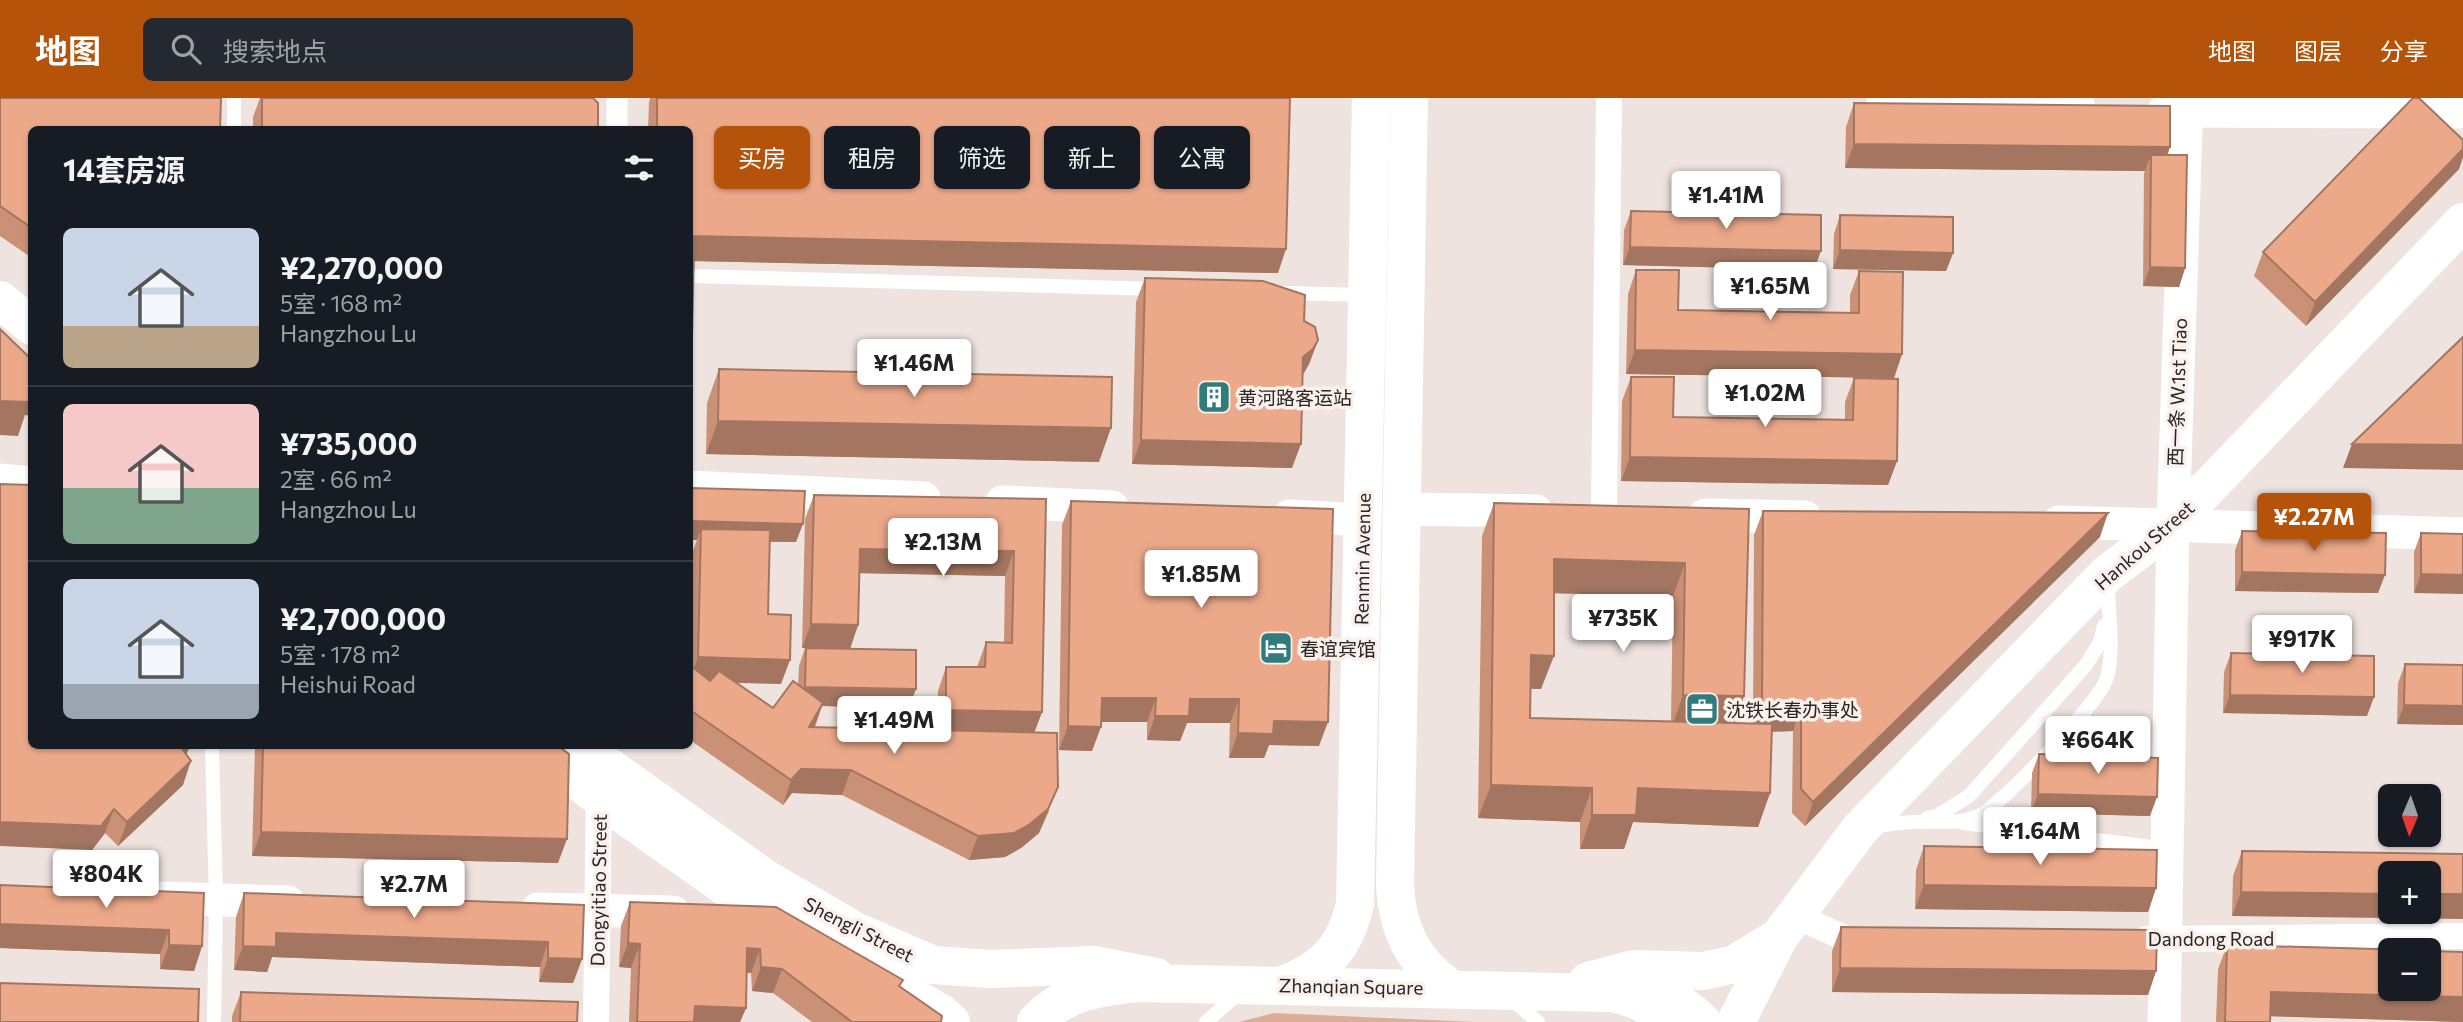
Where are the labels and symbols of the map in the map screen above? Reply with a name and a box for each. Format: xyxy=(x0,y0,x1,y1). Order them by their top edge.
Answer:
pin: ¥1.41M xyxy=(1669,172,1783,231)
pin: ¥1.65M xyxy=(1713,262,1827,322)
street label: 西一条 W.1st Tiao xyxy=(2163,317,2191,467)
pin: ¥1.46M xyxy=(857,340,971,399)
pin: ¥1.02M xyxy=(1708,370,1822,429)
building icon: 黄河路客运站 xyxy=(1195,378,1233,416)
place label: 黄河路客运站 xyxy=(1238,386,1352,409)
street label: Renmin Avenue xyxy=(1349,493,1375,625)
pin: ¥2.27M xyxy=(2257,494,2371,553)
street label: Hankou Street xyxy=(2090,495,2199,594)
pin: ¥2.13M xyxy=(886,518,1000,578)
pin: ¥1.85M xyxy=(1144,550,1258,610)
pin: ¥735K xyxy=(1574,594,1672,654)
pin: ¥917K xyxy=(2253,616,2351,675)
hotel icon: 春谊宾馆 xyxy=(1257,629,1295,667)
place label: 春谊宾馆 xyxy=(1300,637,1376,660)
office icon: 沈铁长春办事处 xyxy=(1683,690,1721,728)
pin: ¥1.49M xyxy=(837,696,951,756)
place label: 沈铁长春办事处 xyxy=(1726,698,1859,721)
pin: ¥664K xyxy=(2049,716,2147,776)
north arrow xyxy=(2378,784,2441,847)
pin: ¥1.64M xyxy=(1983,808,2097,867)
street label: Dongyitiao Street xyxy=(585,813,611,966)
pin: ¥804K xyxy=(57,850,155,910)
pin: ¥2.7M xyxy=(365,860,463,920)
street label: Shengli Street xyxy=(800,891,918,967)
street label: Dandong Road xyxy=(2148,927,2274,950)
street label: Zhanqian Square xyxy=(1278,973,1424,999)

